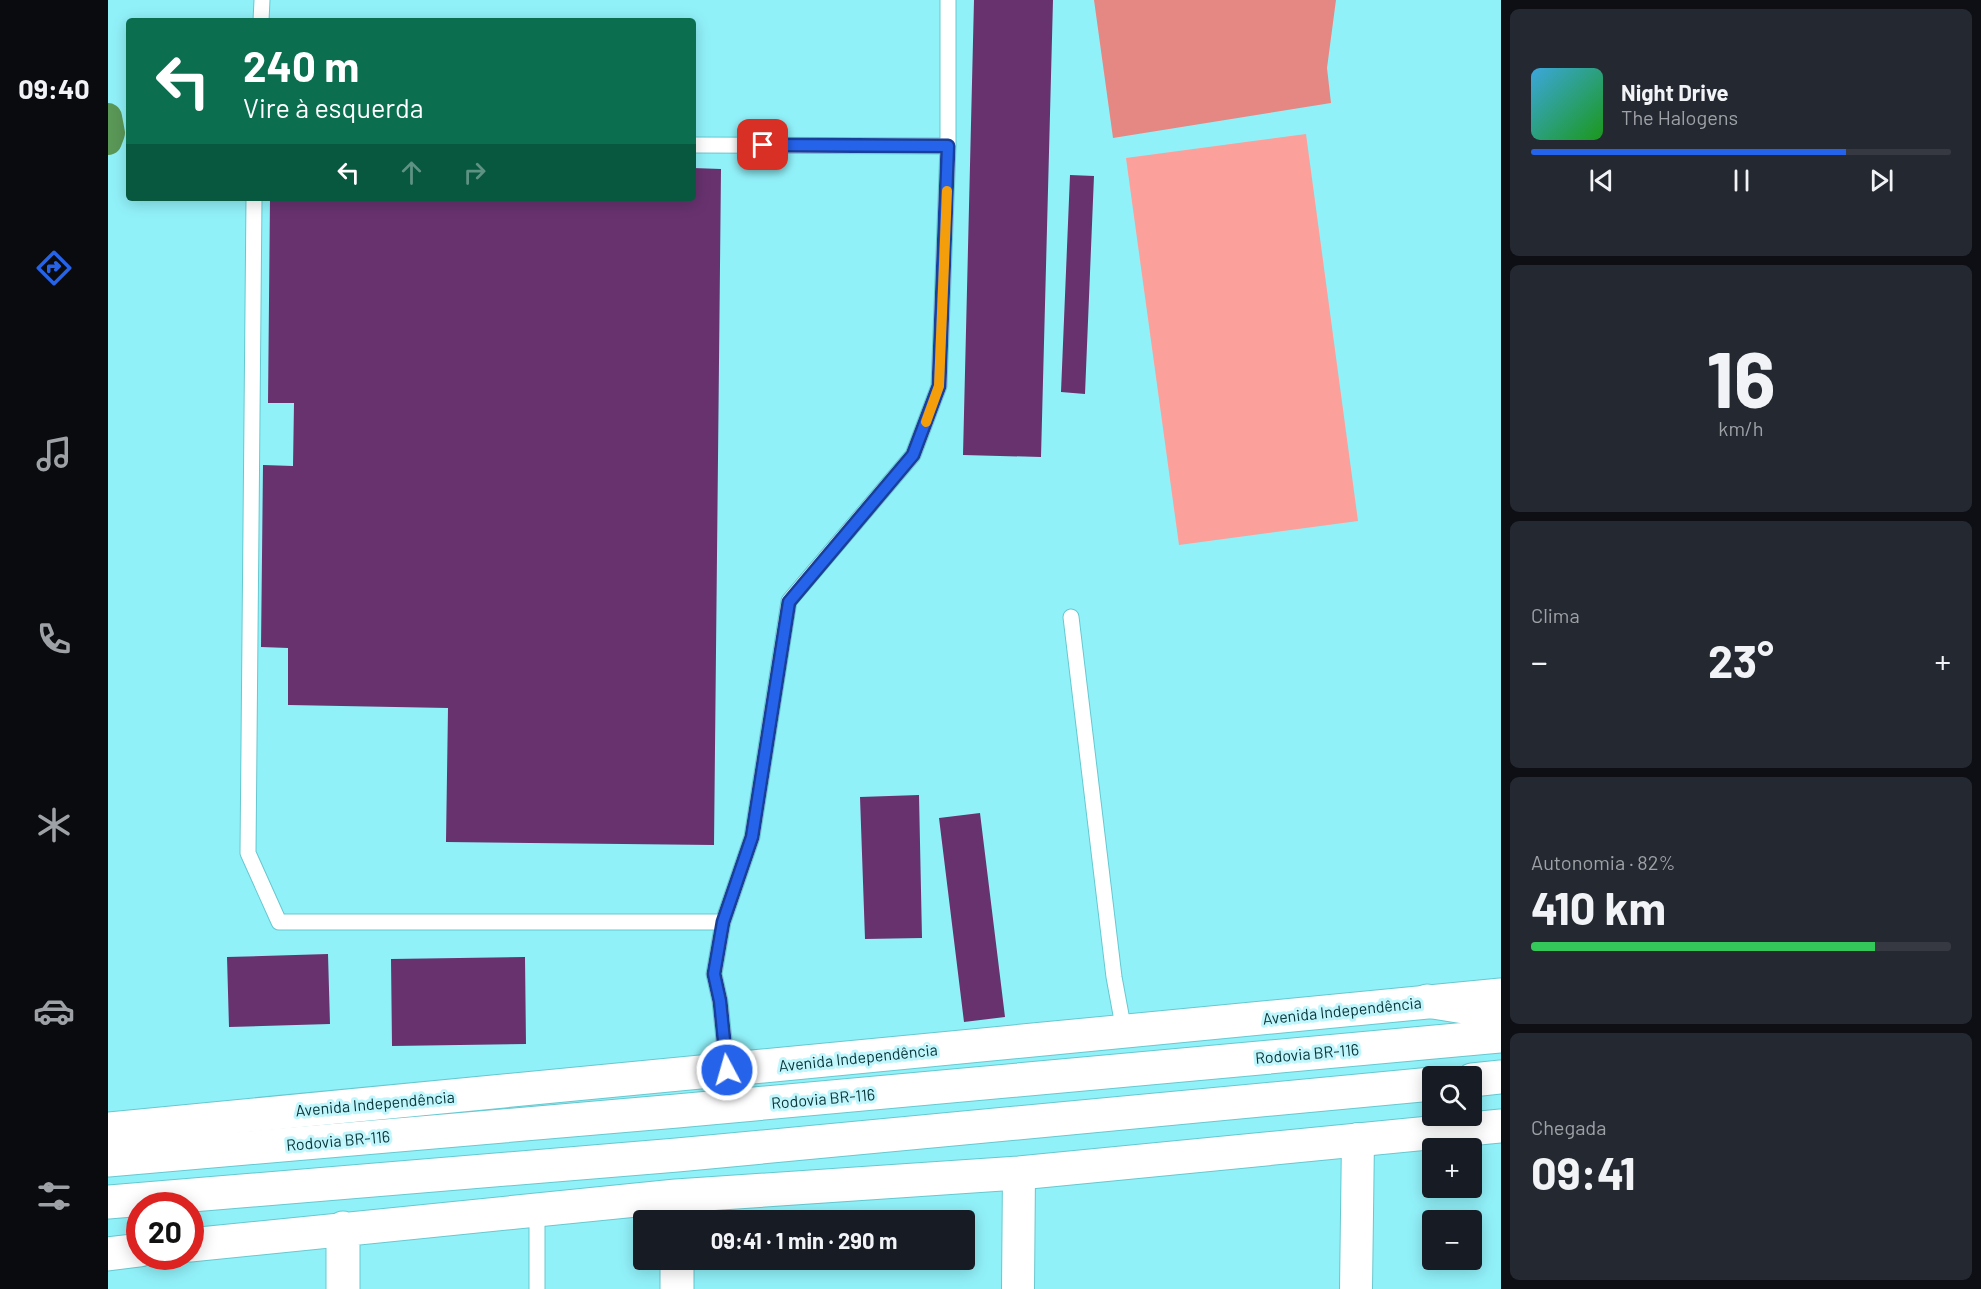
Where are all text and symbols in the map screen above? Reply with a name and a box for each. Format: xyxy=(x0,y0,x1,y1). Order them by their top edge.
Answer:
text: 240 m xyxy=(243,40,359,90)
icon: left xyxy=(144,42,222,120)
text: 09:40 xyxy=(18,72,90,104)
text: Night Drive xyxy=(1621,79,1729,105)
text: Vire à esquerda xyxy=(243,91,424,123)
text: The Halogens xyxy=(1621,105,1738,129)
pin xyxy=(737,119,788,170)
icon: arrive xyxy=(746,128,779,161)
icon: left xyxy=(332,156,365,189)
icon: ahead xyxy=(395,156,428,189)
icon: right xyxy=(458,156,491,189)
icon: previous xyxy=(1585,164,1618,197)
icon: pause xyxy=(1725,164,1758,197)
icon: next xyxy=(1865,164,1898,197)
icon: directions xyxy=(33,247,75,289)
text: 16 xyxy=(1706,330,1776,424)
text: km/h xyxy=(1718,416,1764,440)
icon: music xyxy=(33,433,75,475)
text: Clima xyxy=(1531,603,1580,627)
icon: phone xyxy=(33,618,75,660)
text: 23° xyxy=(1708,633,1774,687)
text: − xyxy=(1531,641,1548,681)
text: + xyxy=(1934,641,1951,681)
icon: climate xyxy=(33,804,75,846)
text: Autonomia · 82% xyxy=(1531,850,1675,874)
text: 410 km xyxy=(1531,880,1666,934)
icon: car xyxy=(33,990,75,1032)
street label: Avenida Independência xyxy=(1261,992,1423,1028)
position arrow xyxy=(695,1038,759,1102)
street label: Avenida Independência xyxy=(777,1039,939,1075)
street label: Rodovia BR-116 xyxy=(1254,1039,1360,1067)
map controls xyxy=(1422,1066,1482,1270)
button: search xyxy=(1422,1066,1482,1126)
street label: Rodovia BR-116 xyxy=(770,1084,876,1112)
street label: Avenida Independência xyxy=(294,1087,456,1119)
text: Chegada xyxy=(1531,1115,1607,1139)
street label: Rodovia BR-116 xyxy=(285,1126,391,1154)
button: + xyxy=(1422,1138,1482,1198)
text: 09:41 xyxy=(1531,1145,1636,1199)
icon: filters xyxy=(33,1175,75,1217)
speed limit sign: 20 xyxy=(126,1192,204,1270)
button: − xyxy=(1422,1210,1482,1270)
text: 09:41 · 1 min · 290 m xyxy=(711,1227,897,1253)

